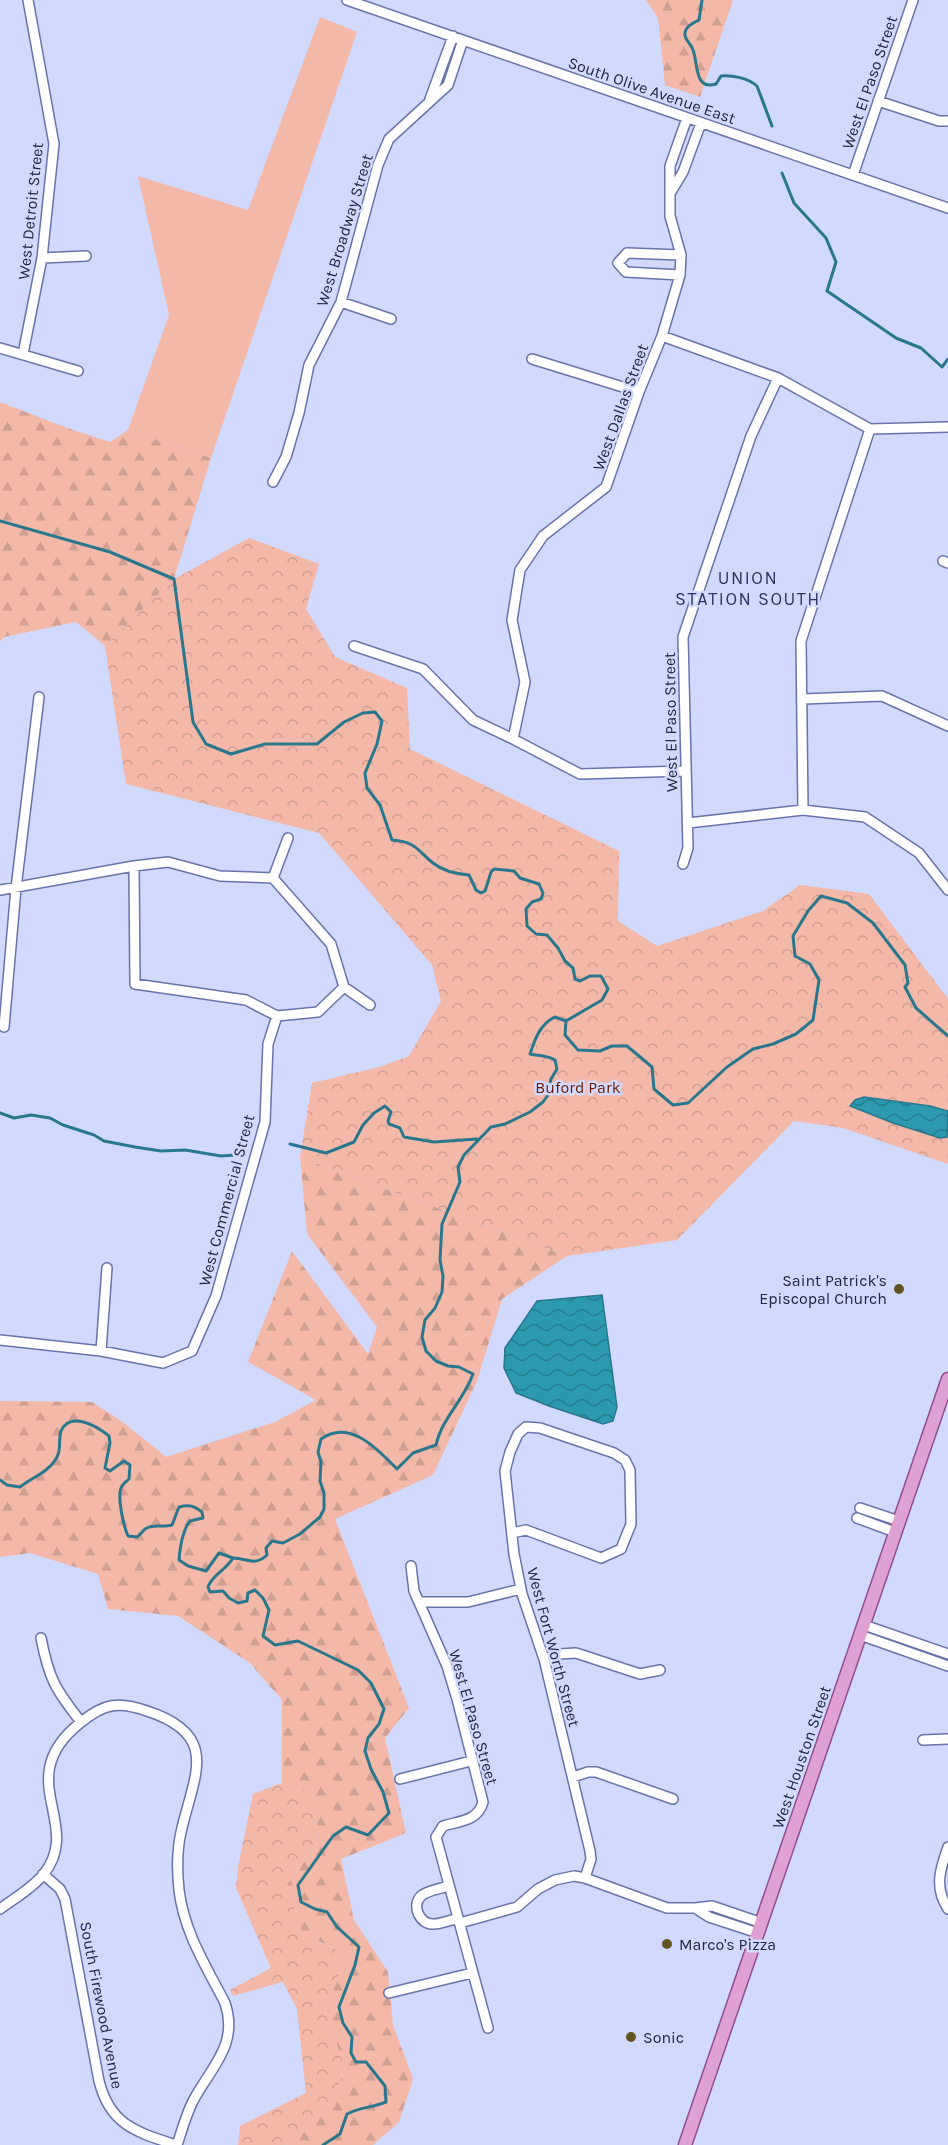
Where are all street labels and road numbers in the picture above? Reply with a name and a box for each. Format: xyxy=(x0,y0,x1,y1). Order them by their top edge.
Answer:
street label: West El Paso Street xyxy=(838,13,901,151)
street label: South Olive Avenue East xyxy=(566,53,738,128)
street label: West Detroit Street xyxy=(14,141,47,281)
street label: West Broadway Street xyxy=(312,152,377,309)
street label: West Dallas Street xyxy=(589,341,652,473)
street label: West El Paso Street xyxy=(660,652,681,792)
street label: West Commercial Street xyxy=(194,1112,259,1288)
street label: West Fort Worth Street xyxy=(523,1565,584,1729)
street label: West El Paso Street xyxy=(445,1647,502,1787)
street label: West Houston Street xyxy=(768,1683,835,1831)
street label: South Firewood Avenue xyxy=(76,1920,127,2090)

